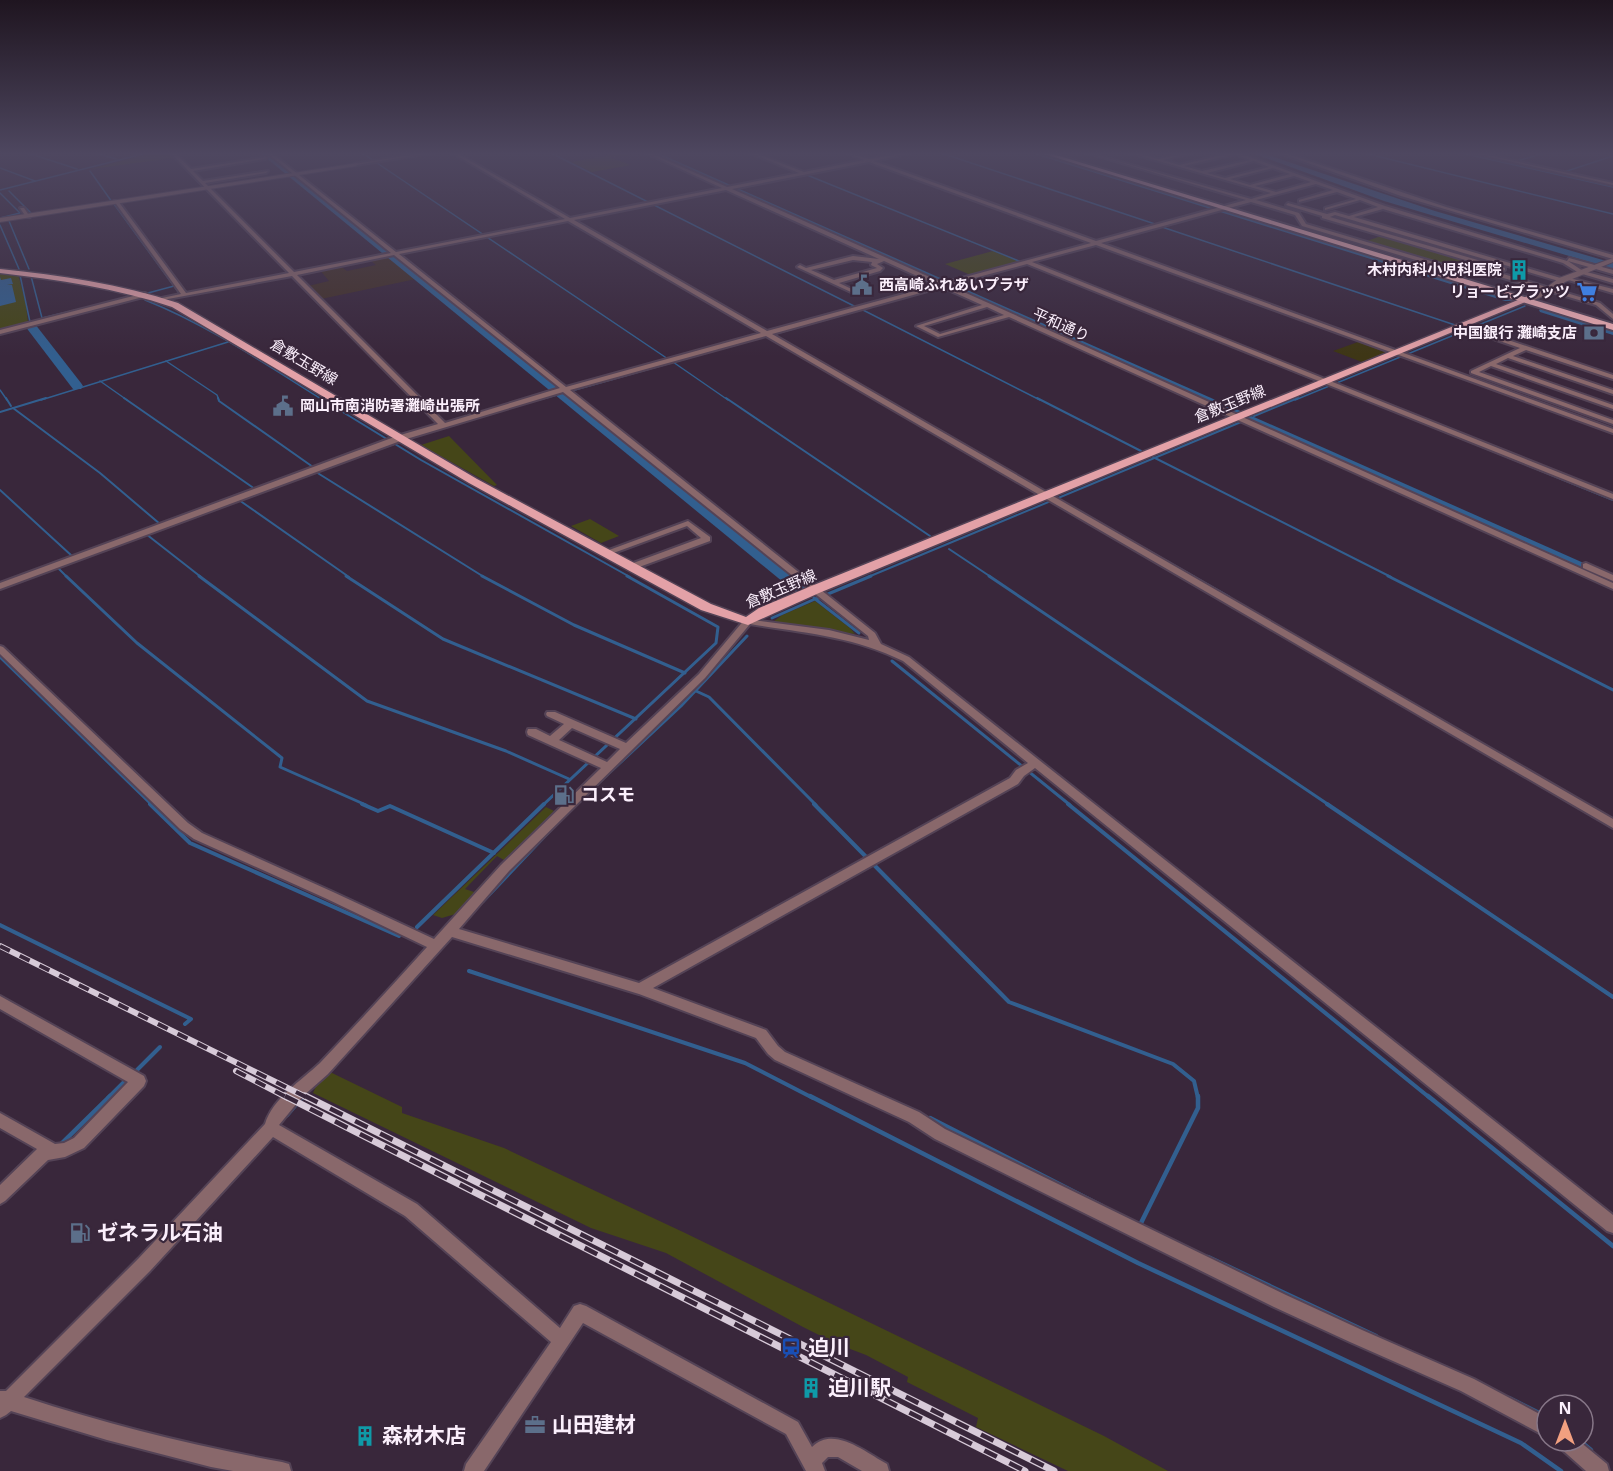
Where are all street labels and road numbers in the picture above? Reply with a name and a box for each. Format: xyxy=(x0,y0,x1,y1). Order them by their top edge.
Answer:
street label: 平和通り xyxy=(1030,303,1093,345)
street label: 倉敷玉野線 xyxy=(267,333,342,389)
street label: 倉敷玉野線 xyxy=(1191,380,1268,426)
street label: 倉敷玉野線 xyxy=(742,564,819,612)

